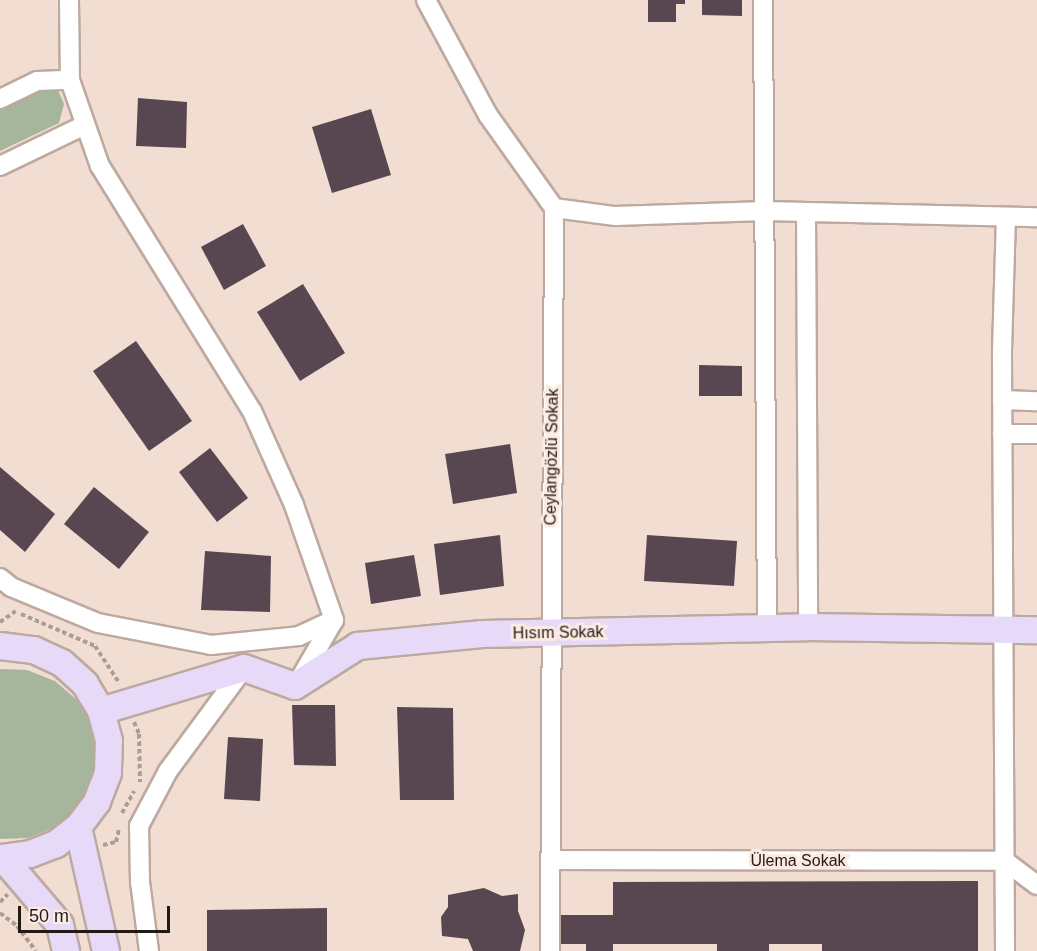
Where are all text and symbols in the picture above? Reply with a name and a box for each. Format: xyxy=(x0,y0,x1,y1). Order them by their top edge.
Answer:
street label: Ceylangözlü Sokak xyxy=(541,388,563,526)
street label: Hısım Sokak xyxy=(512,623,604,643)
street label: Ülema Sokak xyxy=(750,851,846,871)
scale bar xyxy=(21,894,172,932)
text: 50 m xyxy=(29,906,69,926)

